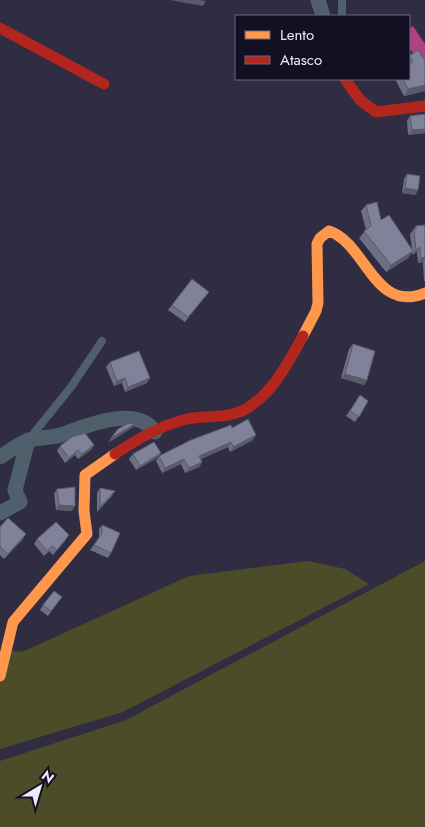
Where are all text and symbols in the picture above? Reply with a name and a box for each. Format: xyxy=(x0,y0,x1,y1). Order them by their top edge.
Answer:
legend xyxy=(235,15,410,80)
text: Lento xyxy=(280,24,314,46)
text: Atasco xyxy=(280,49,322,71)
north arrow xyxy=(15,762,65,812)
text: N xyxy=(37,765,59,788)

